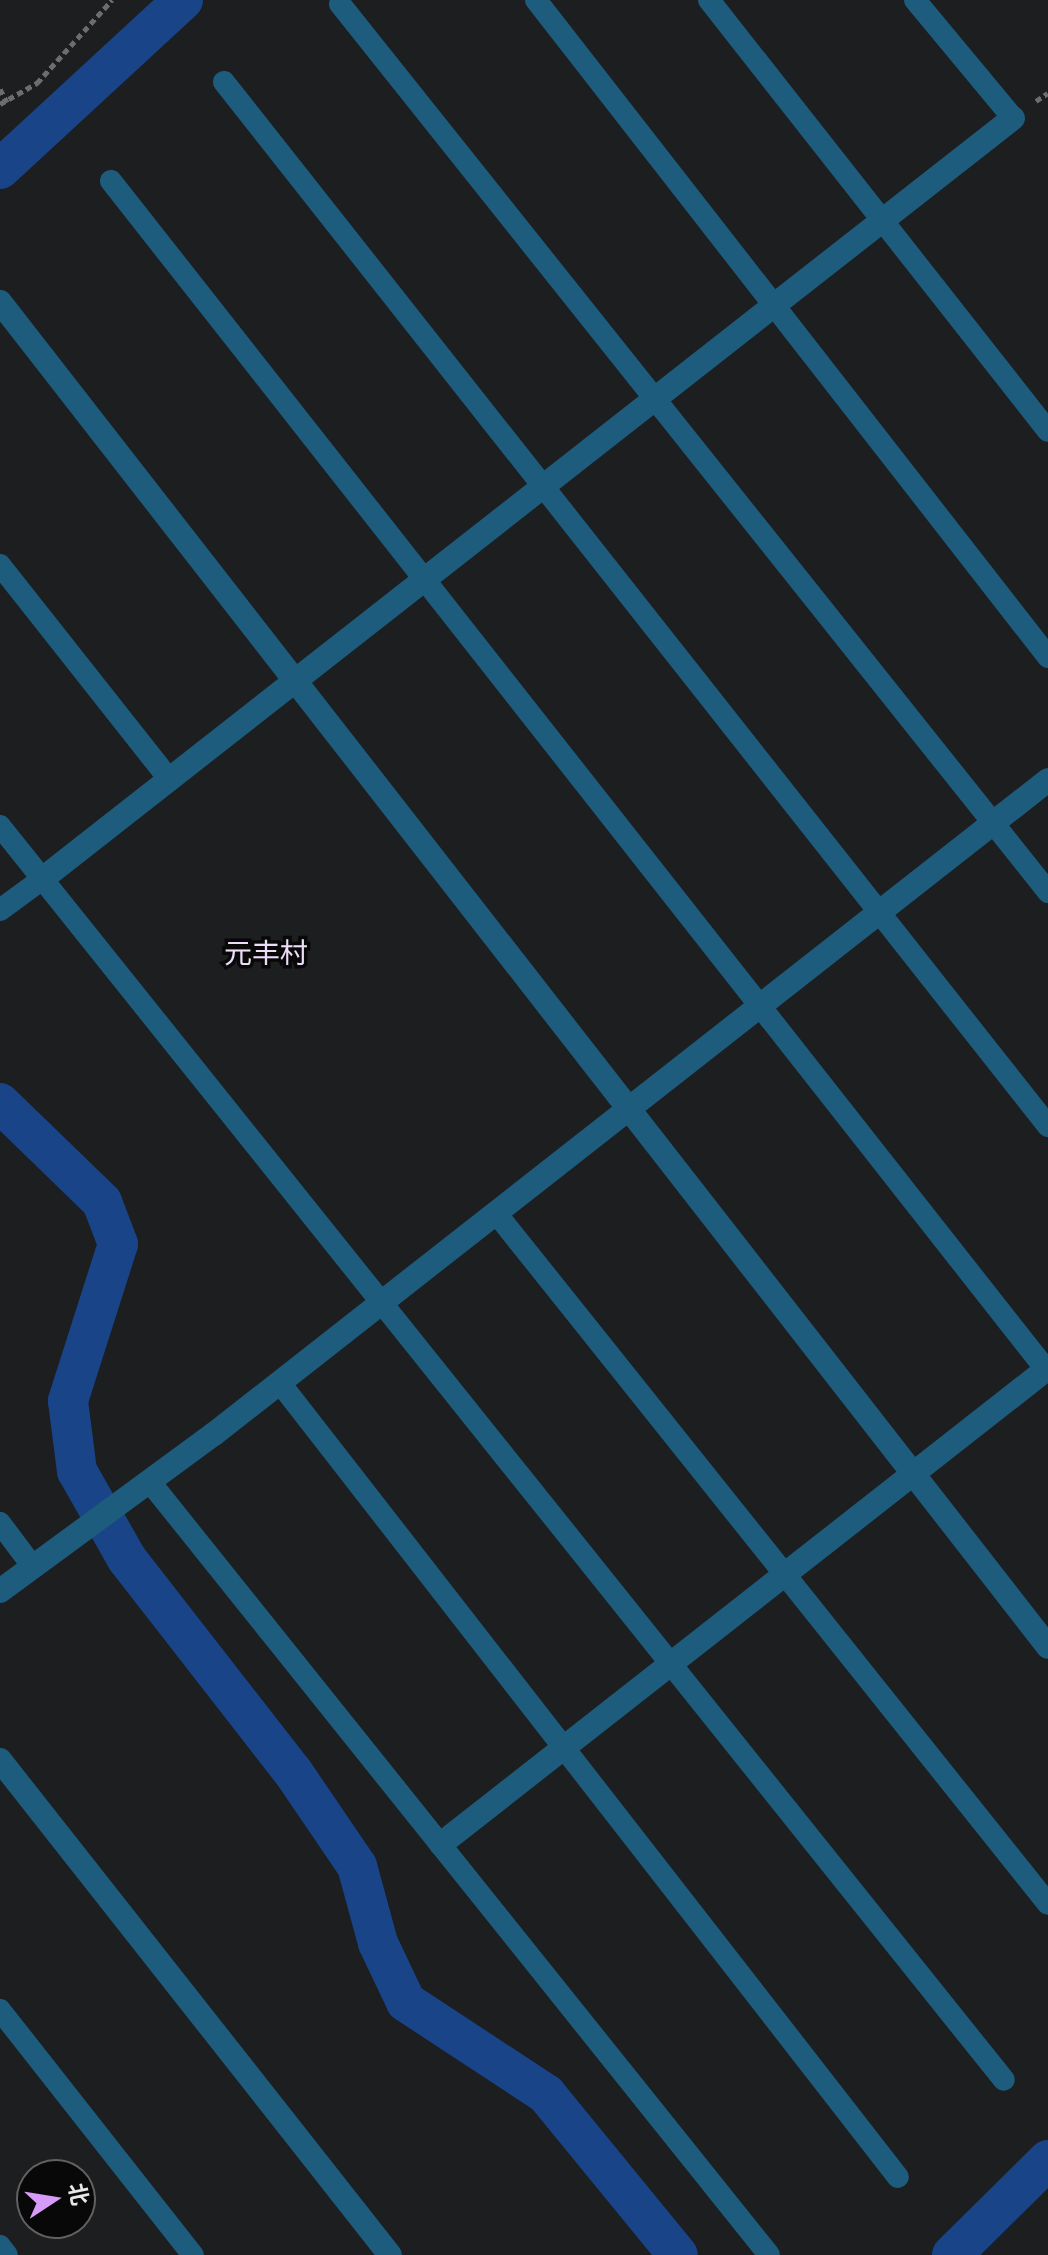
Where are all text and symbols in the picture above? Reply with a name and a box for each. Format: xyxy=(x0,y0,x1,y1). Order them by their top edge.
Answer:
district label: 元丰村 xyxy=(224,937,308,971)
north arrow xyxy=(16,2159,96,2239)
text: 北 xyxy=(63,2181,93,2208)

